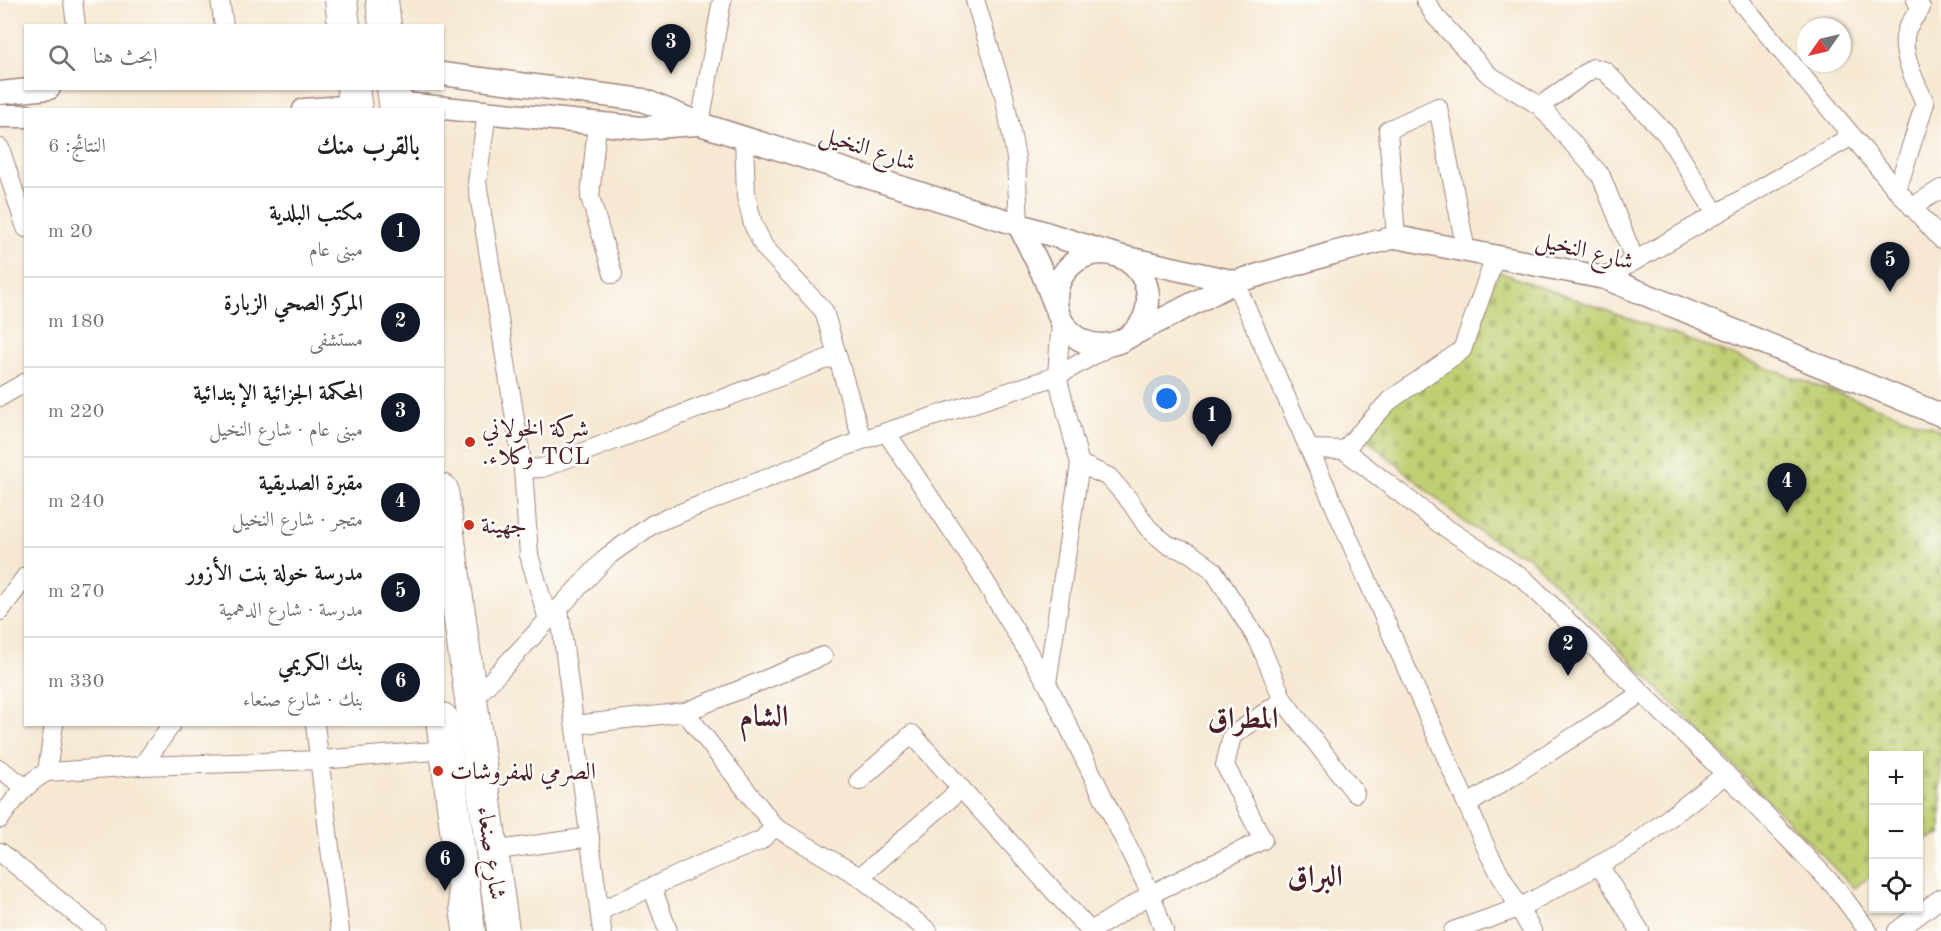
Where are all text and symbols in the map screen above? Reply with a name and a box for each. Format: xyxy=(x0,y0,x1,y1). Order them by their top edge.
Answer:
north arrow xyxy=(1797,18,1851,72)
search box xyxy=(24,24,444,90)
pin: 3 xyxy=(652,25,690,74)
icon: search xyxy=(45,41,78,74)
text: ابحث هنا xyxy=(93,46,158,68)
street label: شارع النخيل xyxy=(814,123,918,182)
text: بالقرب منك xyxy=(317,134,420,160)
text: النتائج: 6 xyxy=(48,137,106,157)
text: مكتب البلدية xyxy=(269,203,363,225)
text: 20 m xyxy=(48,222,93,242)
text: 1 xyxy=(395,222,406,242)
street label: شارع النخيل xyxy=(1532,228,1636,281)
text: مبنى عام xyxy=(309,241,363,261)
pin: 5 xyxy=(1870,242,1910,292)
text: المركز الصحي الزبارة xyxy=(224,293,363,315)
text: 180 m xyxy=(48,312,104,332)
text: 2 xyxy=(395,312,406,332)
text: مستشفى xyxy=(310,331,363,351)
text: المحكمة الجزائية الإبتدائية xyxy=(193,383,363,405)
your location xyxy=(1152,384,1181,413)
pin: 1 xyxy=(1192,398,1232,447)
text: 220 m xyxy=(48,402,104,422)
text: 3 xyxy=(395,402,406,422)
place label: شركة الخولاني .وكلاء TCL xyxy=(482,413,590,470)
text: مبنى عام · شارع النخيل xyxy=(209,421,363,441)
marker: شركة الخولاني .وكلاء TCL xyxy=(463,435,477,449)
pin: 4 xyxy=(1768,464,1806,513)
text: مقبرة الصديقية xyxy=(259,473,363,495)
text: 240 m xyxy=(48,492,104,512)
text: 4 xyxy=(395,492,406,512)
text: متجر · شارع النخيل xyxy=(231,511,363,531)
place label: جهينة xyxy=(481,515,527,539)
marker: جهينة xyxy=(462,518,476,532)
text: مدرسة خولة بنت الأزور xyxy=(187,563,363,585)
text: 270 m xyxy=(48,582,104,602)
text: 5 xyxy=(395,582,406,602)
text: مدرسة · شارع الدهمية xyxy=(219,601,363,621)
pin: 2 xyxy=(1548,626,1588,676)
text: بنك الكريمي xyxy=(278,653,363,675)
text: 330 m xyxy=(48,672,104,692)
text: 6 xyxy=(395,672,406,692)
text: بنك · شارع صنعاء xyxy=(243,691,363,711)
district label: الشام xyxy=(739,702,789,742)
district label: المطراق xyxy=(1207,705,1279,737)
map controls xyxy=(1869,751,1923,913)
button: + xyxy=(1869,751,1923,805)
place label: الصرمي للمفروشات xyxy=(450,761,596,790)
marker: الصرمي للمفروشات xyxy=(431,764,445,778)
street label: شارع صنعاء xyxy=(466,805,508,903)
button: − xyxy=(1869,805,1923,859)
pin: 6 xyxy=(426,842,464,891)
button: locate xyxy=(1869,859,1923,913)
district label: البراق xyxy=(1287,863,1343,894)

